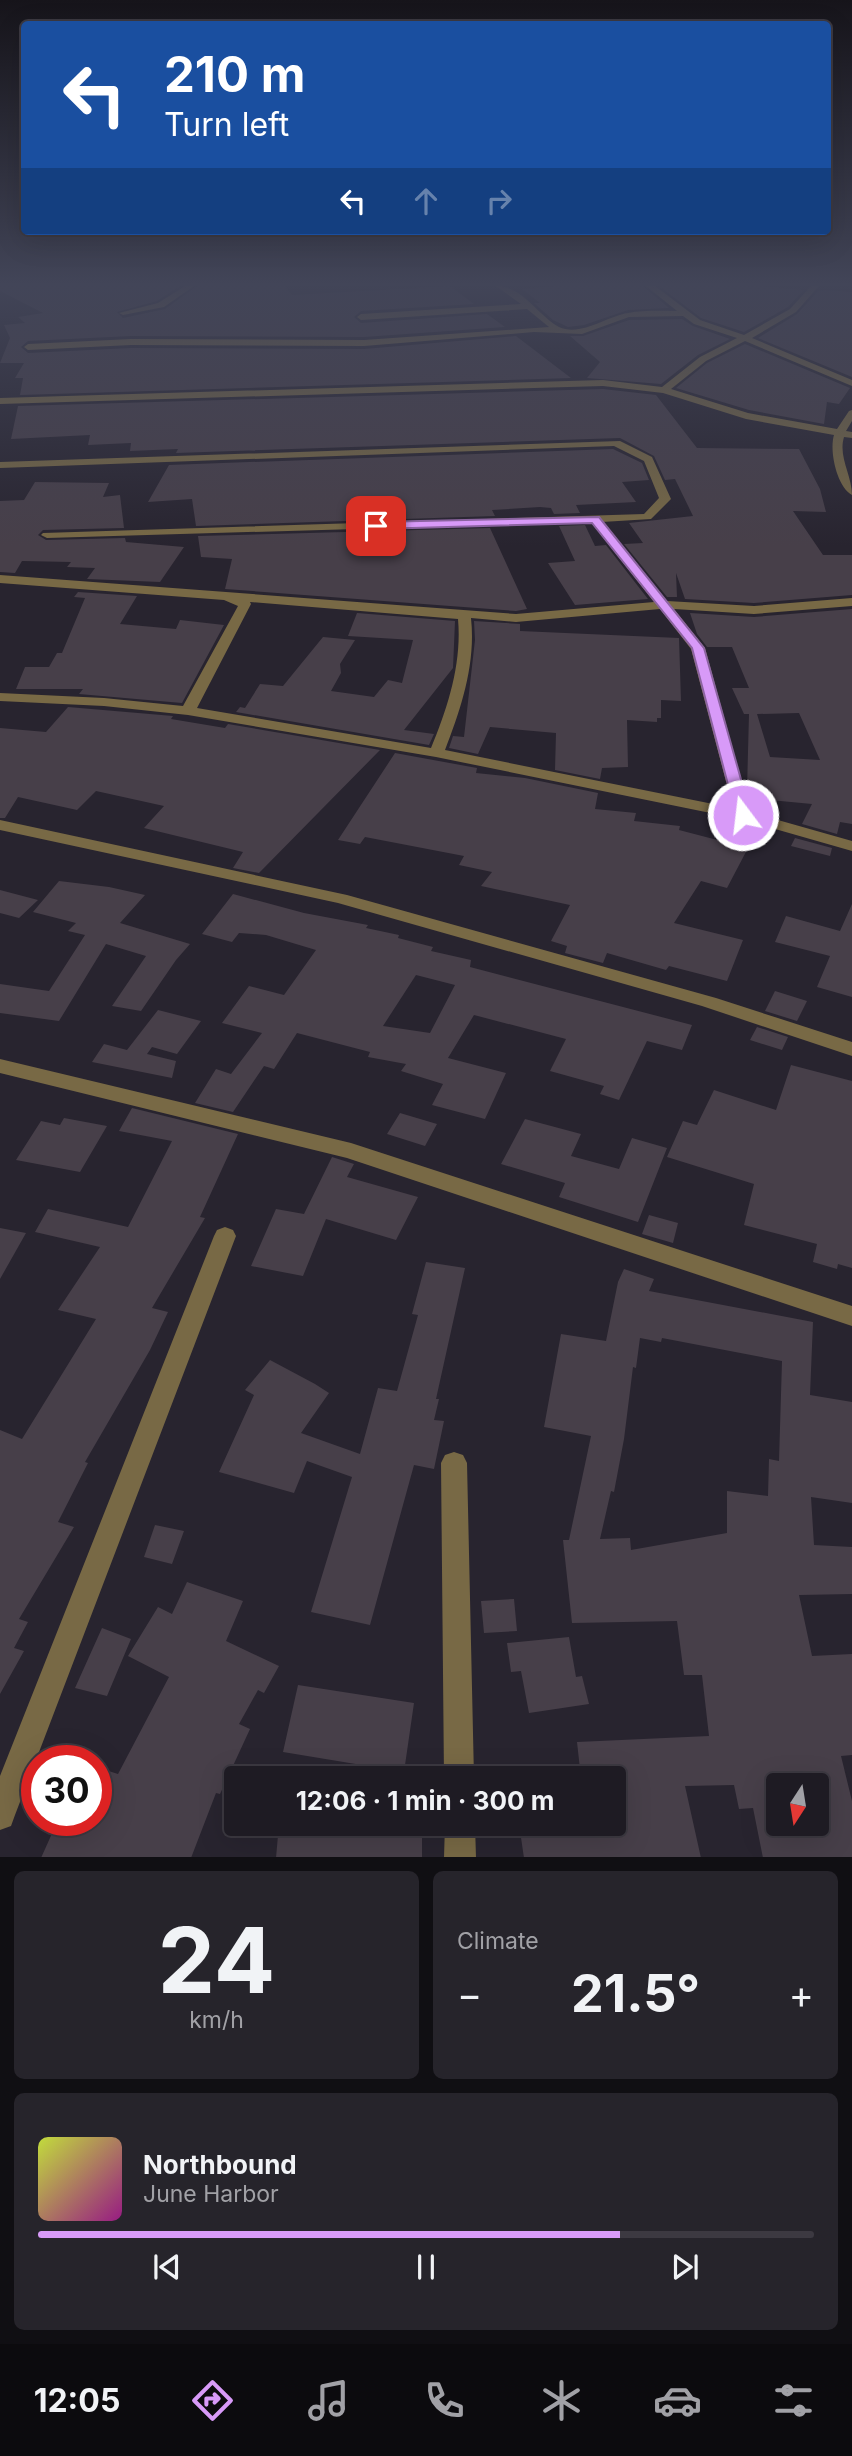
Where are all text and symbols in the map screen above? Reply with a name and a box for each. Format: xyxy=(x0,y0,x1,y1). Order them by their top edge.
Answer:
text: 210 m xyxy=(164,45,305,104)
icon: left xyxy=(49,49,140,140)
text: Turn left xyxy=(164,105,289,144)
icon: left xyxy=(334,182,372,220)
icon: ahead xyxy=(407,182,445,220)
icon: right xyxy=(480,182,518,220)
pin xyxy=(346,496,406,556)
icon: arrive xyxy=(357,507,395,545)
position arrow xyxy=(706,778,780,852)
speed limit sign: 30 xyxy=(21,1745,112,1836)
north arrow xyxy=(766,1773,830,1836)
map controls xyxy=(766,1773,829,1836)
text: 12:06 · 1 min · 300 m xyxy=(296,1785,554,1816)
text: 24 xyxy=(158,1905,275,2015)
text: Climate xyxy=(457,1927,539,1955)
text: 21.5° xyxy=(571,1962,700,2025)
text: − xyxy=(457,1971,482,2017)
text: + xyxy=(789,1971,814,2017)
text: km/h xyxy=(189,2006,244,2034)
text: Northbound xyxy=(143,2149,297,2180)
text: June Harbor xyxy=(143,2180,279,2208)
icon: previous xyxy=(148,2248,186,2286)
icon: pause xyxy=(407,2248,445,2286)
icon: next xyxy=(666,2248,704,2286)
icon: directions xyxy=(188,2376,237,2425)
icon: music xyxy=(304,2376,353,2425)
icon: phone xyxy=(420,2376,469,2425)
icon: climate xyxy=(537,2376,586,2425)
icon: car xyxy=(653,2376,702,2425)
icon: filters xyxy=(769,2376,818,2425)
text: 12:05 xyxy=(34,2381,120,2420)

